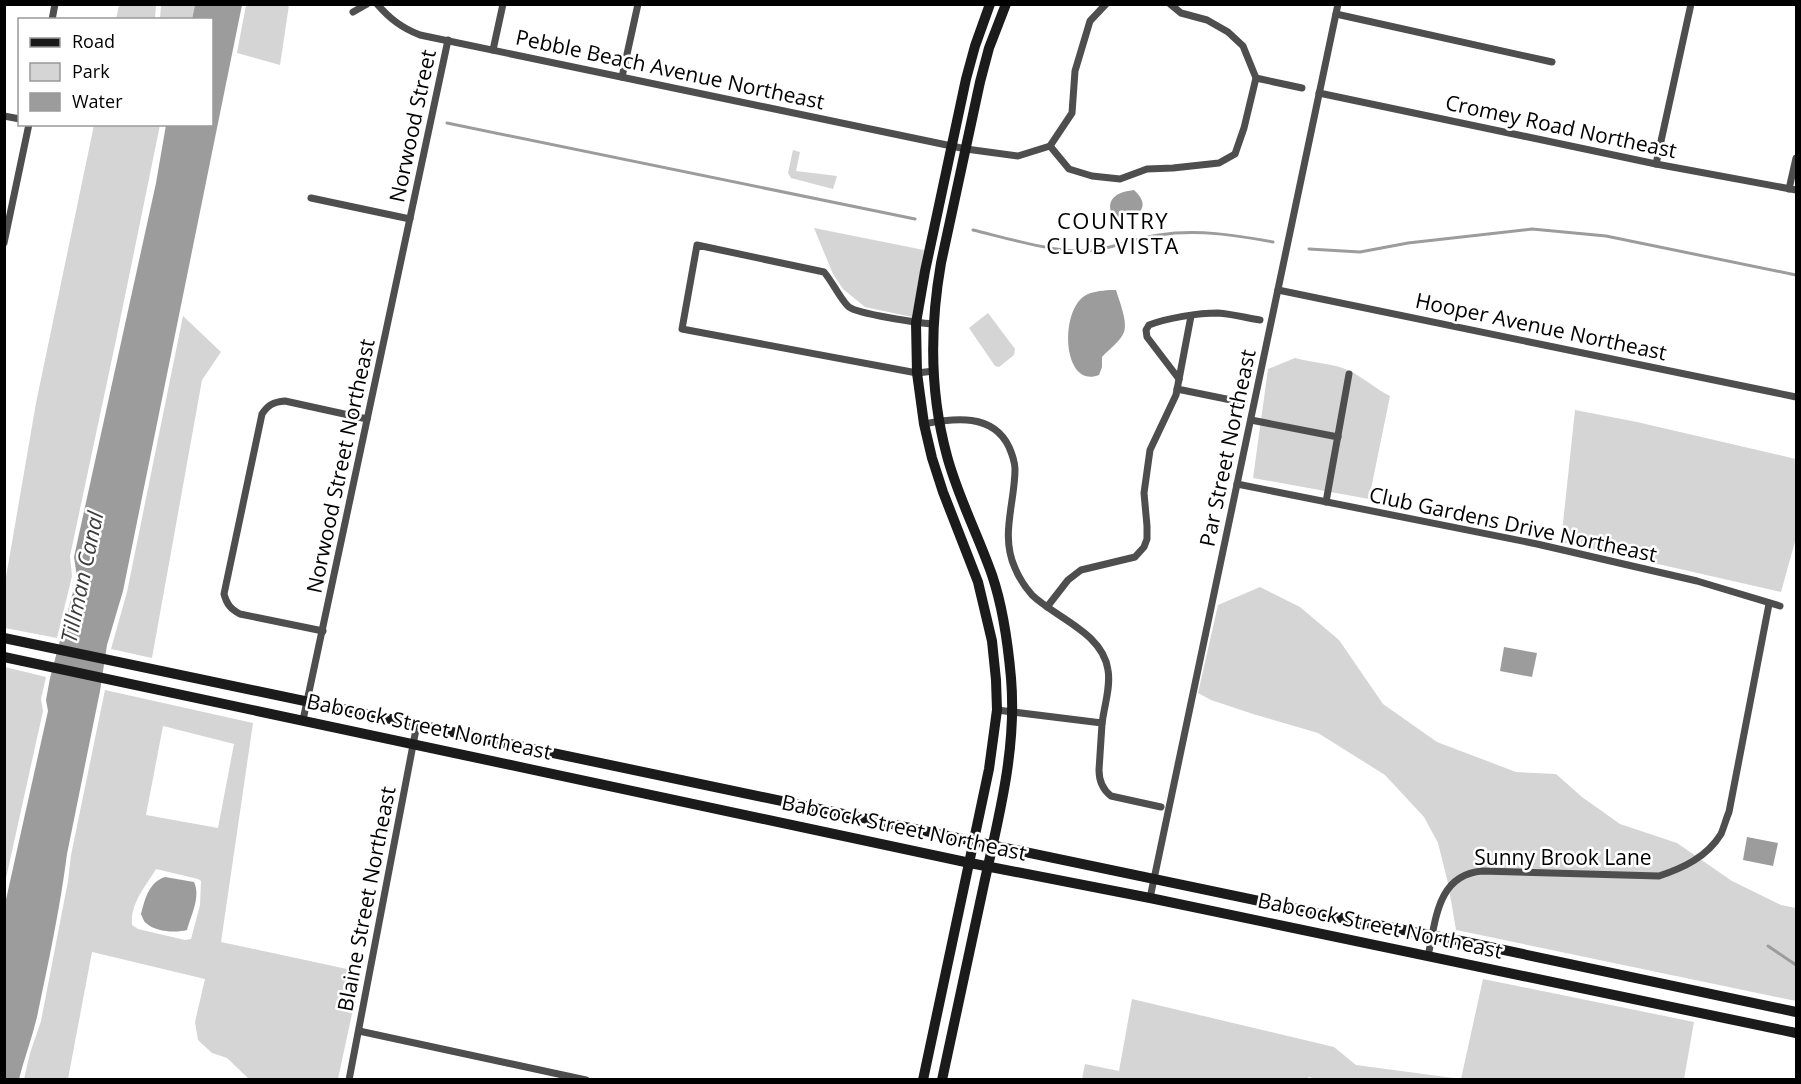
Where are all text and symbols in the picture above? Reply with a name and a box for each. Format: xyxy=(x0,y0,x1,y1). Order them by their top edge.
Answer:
legend xyxy=(18,18,213,126)
street label: Pebble Beach Avenue Northeast xyxy=(513,23,827,115)
text: Road xyxy=(72,29,115,53)
street label: Norwood Street xyxy=(382,47,442,205)
text: Park xyxy=(72,59,110,83)
street label: Cromey Road Northeast xyxy=(1443,88,1679,164)
text: Water xyxy=(72,89,123,113)
district label: COUNTRY CLUB VISTA xyxy=(1046,205,1180,260)
street label: Hooper Avenue Northeast xyxy=(1413,286,1669,366)
street label: Norwood Street Northeast xyxy=(299,336,381,596)
street label: Par Street Northeast xyxy=(1192,347,1262,549)
street label: Club Gardens Drive Northeast xyxy=(1367,480,1660,568)
water label: Tillman Canal xyxy=(52,508,110,645)
street label: Babcock Street Northeast xyxy=(304,686,554,766)
street label: Blaine Street Northeast xyxy=(330,784,402,1014)
street label: Babcock Street Northeast xyxy=(779,787,1029,867)
street label: Sunny Brook Lane xyxy=(1474,843,1652,871)
street label: Babcock Street Northeast xyxy=(1255,885,1505,965)

